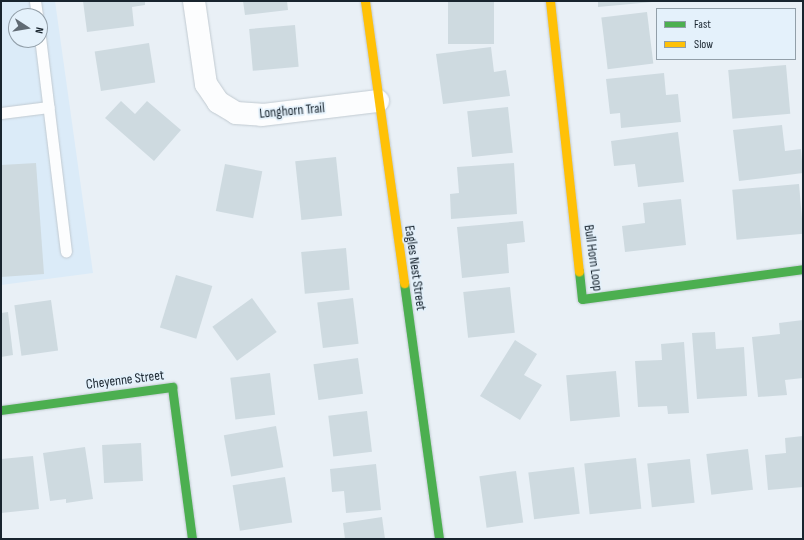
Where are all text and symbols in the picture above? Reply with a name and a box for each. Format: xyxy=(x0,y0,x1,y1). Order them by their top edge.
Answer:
north arrow xyxy=(8,8,48,48)
legend xyxy=(656,8,796,60)
text: Fast xyxy=(694,17,711,32)
text: N xyxy=(32,26,46,35)
text: Slow xyxy=(694,37,713,52)
street label: Longhorn Trail xyxy=(259,100,325,122)
street label: Eagles Nest Street xyxy=(401,224,429,312)
street label: Bull Horn Loop xyxy=(580,224,606,292)
street label: Cheyenne Street xyxy=(85,367,165,393)

